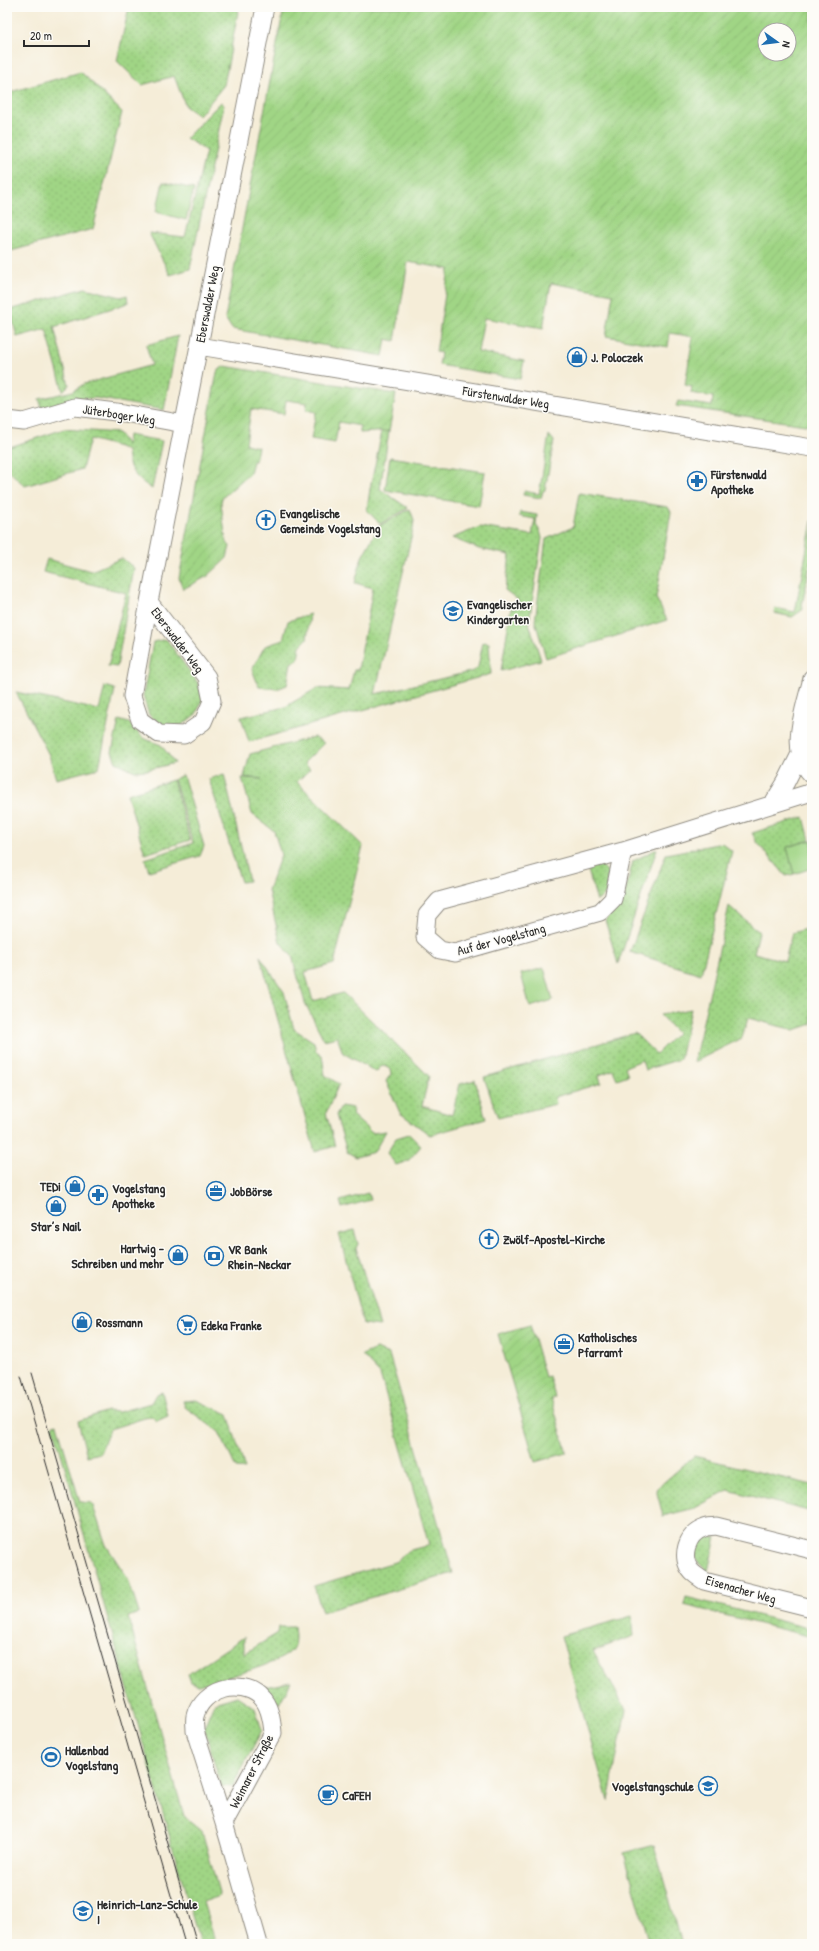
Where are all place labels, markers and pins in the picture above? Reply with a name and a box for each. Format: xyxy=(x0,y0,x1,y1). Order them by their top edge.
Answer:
shop icon: J. Poloczek xyxy=(566,346,588,368)
place label: J. Poloczek xyxy=(591,348,644,366)
place label: Fürstenwald Apotheke xyxy=(710,465,767,499)
pharmacy icon: Fürstenwald Apotheke xyxy=(686,470,708,492)
place label: Evangelische Gemeinde Vogelstang xyxy=(280,504,381,538)
church icon: Evangelische Gemeinde Vogelstang xyxy=(255,509,277,531)
place label: Evangelischer Kindergarten xyxy=(467,595,533,629)
school or university icon: Evangelischer Kindergarten xyxy=(442,600,464,622)
shop icon: TEDi xyxy=(64,1175,86,1197)
place label: TEDi xyxy=(39,1177,61,1195)
place label: Vogelstang Apotheke xyxy=(112,1179,165,1213)
office icon: JobBörse xyxy=(205,1180,227,1202)
place label: JobBörse xyxy=(230,1182,273,1200)
pharmacy icon: Vogelstang Apotheke xyxy=(87,1184,109,1206)
shop icon: Star’s Nail xyxy=(45,1195,67,1217)
place label: Star’s Nail xyxy=(31,1217,81,1235)
church icon: Zwölf-Apostel-Kirche xyxy=(478,1228,500,1250)
place label: Zwölf-Apostel-Kirche xyxy=(503,1230,606,1249)
place label: Hartwig - Schreiben und mehr xyxy=(71,1239,165,1272)
place label: VR Bank Rhein-Neckar xyxy=(228,1240,292,1273)
shop icon: Hartwig - Schreiben und mehr xyxy=(167,1244,189,1266)
bank icon: VR Bank Rhein-Neckar xyxy=(203,1245,225,1267)
shop icon: Rossmann xyxy=(71,1311,93,1333)
place label: Rossmann xyxy=(96,1313,143,1331)
supermarket icon: Edeka Franke xyxy=(176,1314,198,1336)
place label: Edeka Franke xyxy=(201,1316,263,1334)
place label: Katholisches Pfarramt xyxy=(578,1328,637,1361)
office icon: Katholisches Pfarramt xyxy=(553,1333,575,1355)
place label: Hallenbad Vogelstang xyxy=(65,1741,118,1775)
sports icon: Hallenbad Vogelstang xyxy=(40,1746,62,1768)
school or university icon: Vogelstangschule xyxy=(697,1775,719,1797)
place label: Vogelstangschule xyxy=(611,1777,695,1796)
cafe icon: CaFEH xyxy=(317,1784,339,1806)
place label: CaFEH xyxy=(342,1786,371,1804)
place label: Heinrich-Lanz-Schule I xyxy=(97,1895,198,1928)
school or university icon: Heinrich-Lanz-Schule I xyxy=(72,1900,94,1922)

